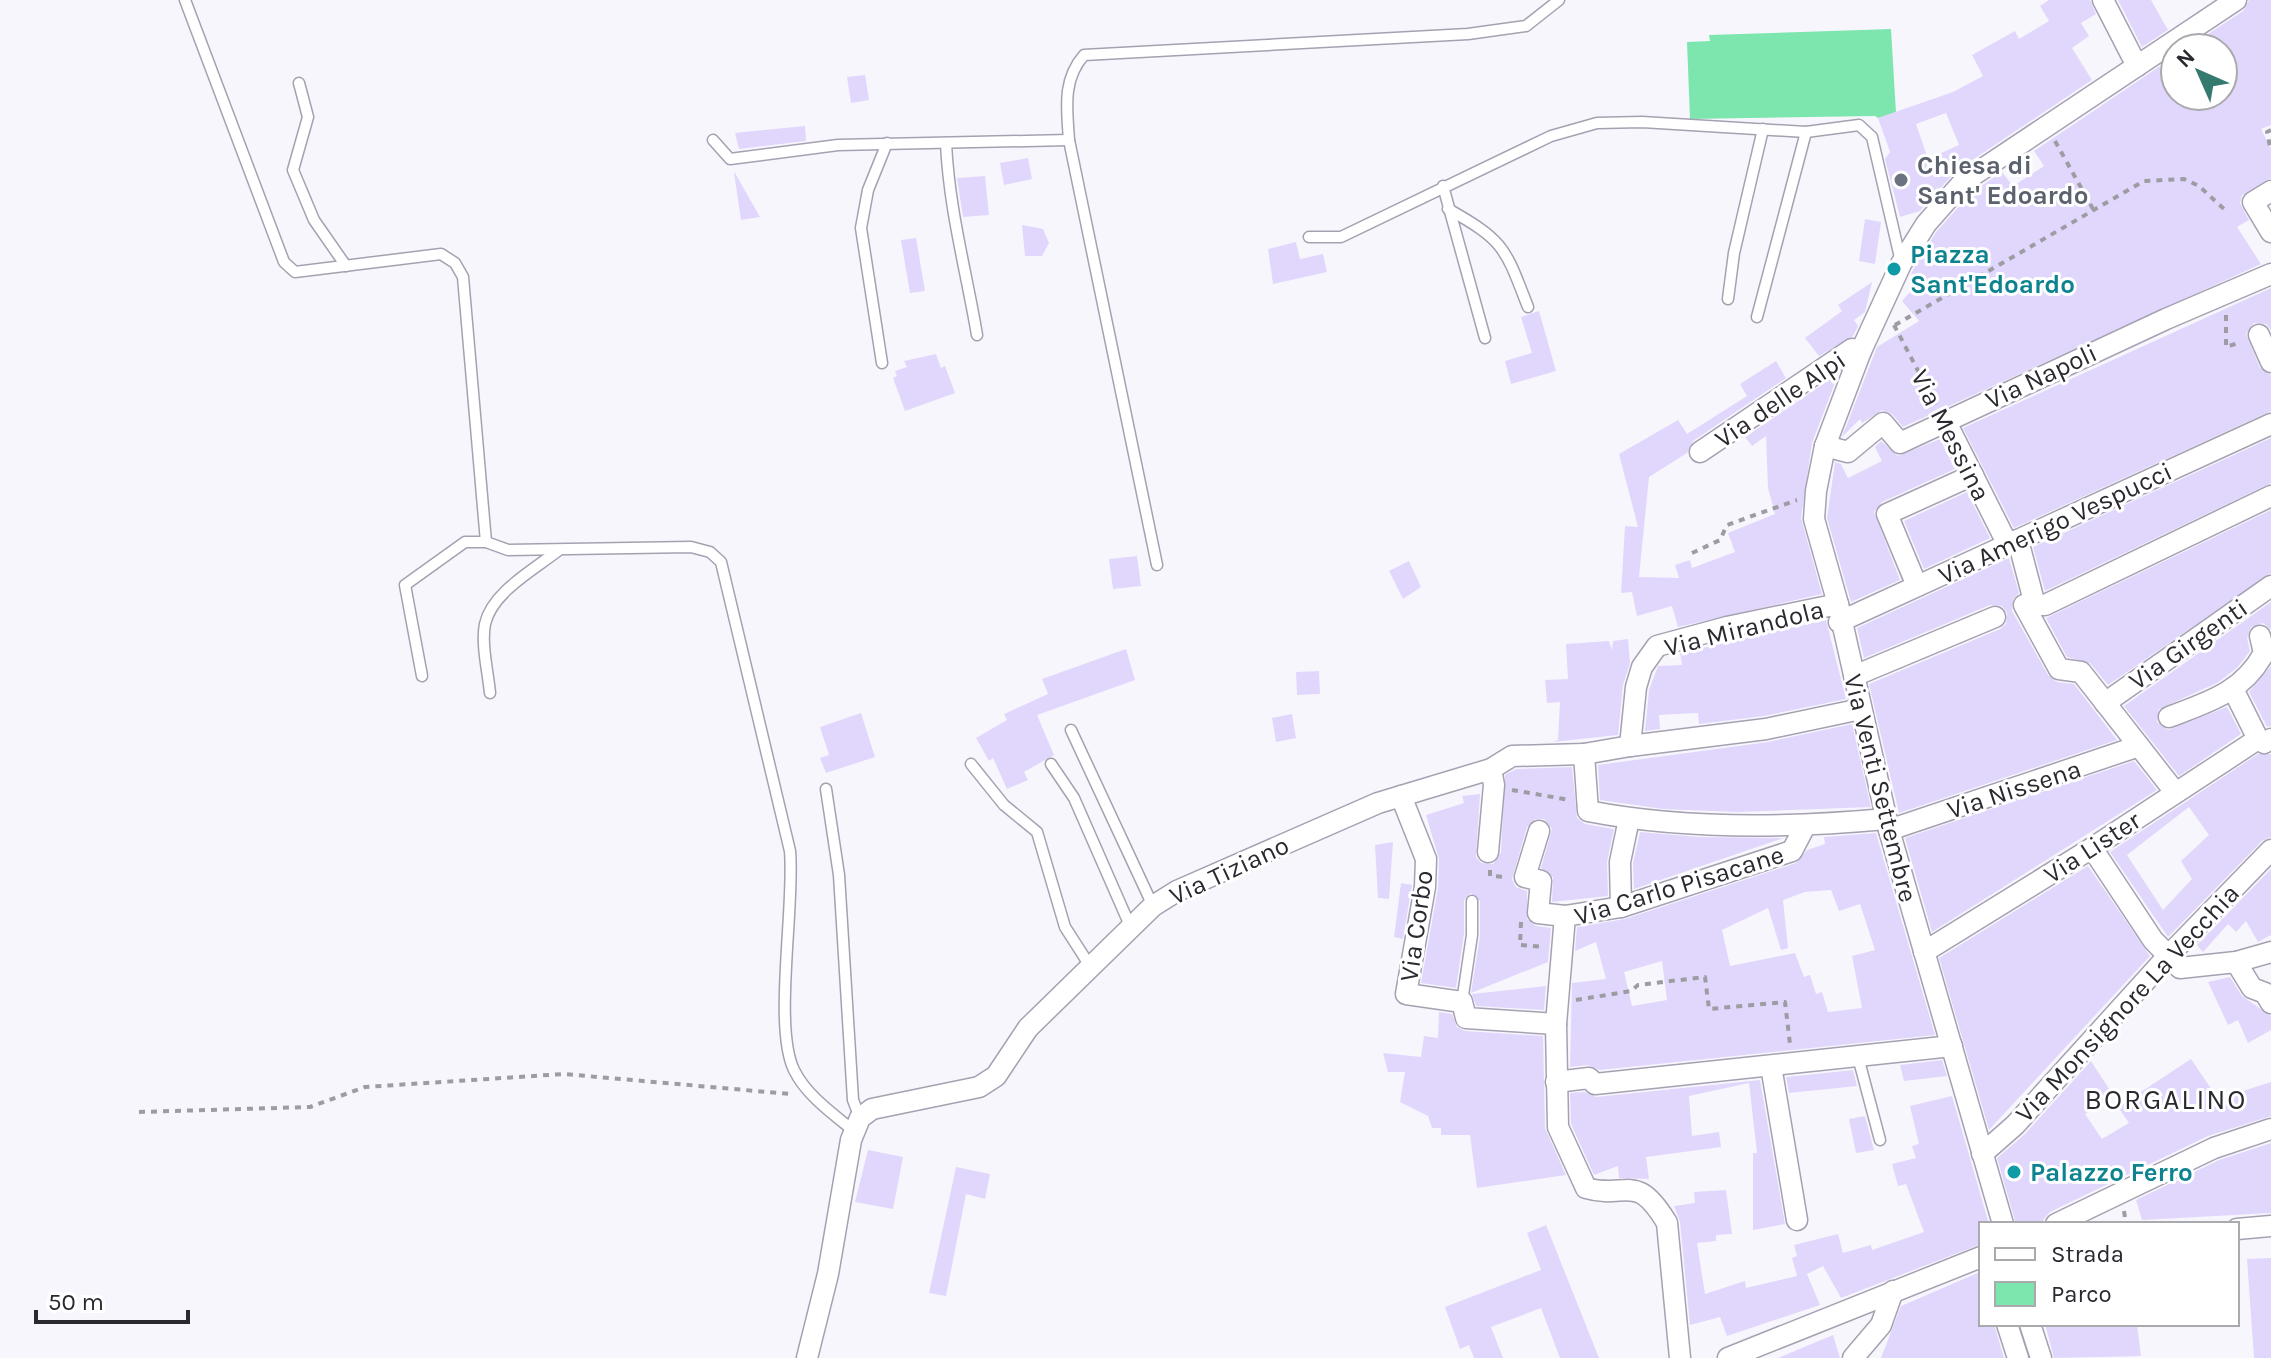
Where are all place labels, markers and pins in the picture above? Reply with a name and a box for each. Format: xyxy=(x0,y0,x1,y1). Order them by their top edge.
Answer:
place label: Chiesa di Sant' Edoardo xyxy=(1917,150,2089,211)
marker: Chiesa di Sant' Edoardo xyxy=(1892,171,1910,189)
place label: Piazza Sant'Edoardo xyxy=(1910,239,2075,300)
marker: Piazza Sant'Edoardo xyxy=(1885,260,1903,278)
place label: Palazzo Ferro xyxy=(2030,1157,2193,1188)
marker: Palazzo Ferro xyxy=(2005,1163,2023,1181)

